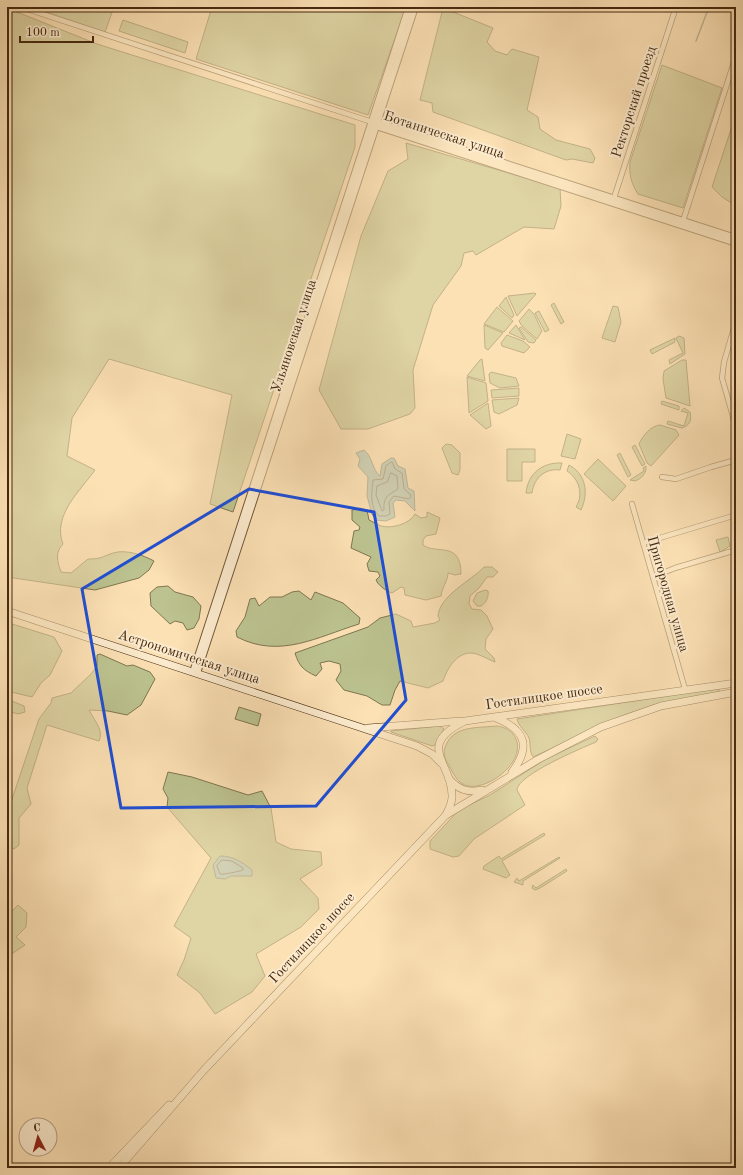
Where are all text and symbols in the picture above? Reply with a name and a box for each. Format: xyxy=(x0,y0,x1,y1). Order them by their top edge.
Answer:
scale bar xyxy=(20,18,93,44)
text: 100 m xyxy=(26,27,60,39)
street label: Ректорский проезд xyxy=(609,44,659,160)
street label: Ботаническая улица xyxy=(382,109,506,161)
street label: Ульяновская улица xyxy=(269,278,319,394)
street label: Пригородная улица xyxy=(645,534,691,654)
street label: Астрономическая улица xyxy=(116,627,262,687)
street label: Гостилицкое шоссе xyxy=(485,682,603,712)
street label: Гостилицкое шоссе xyxy=(267,890,357,986)
north arrow xyxy=(18,1117,58,1157)
text: С xyxy=(33,1123,41,1134)

